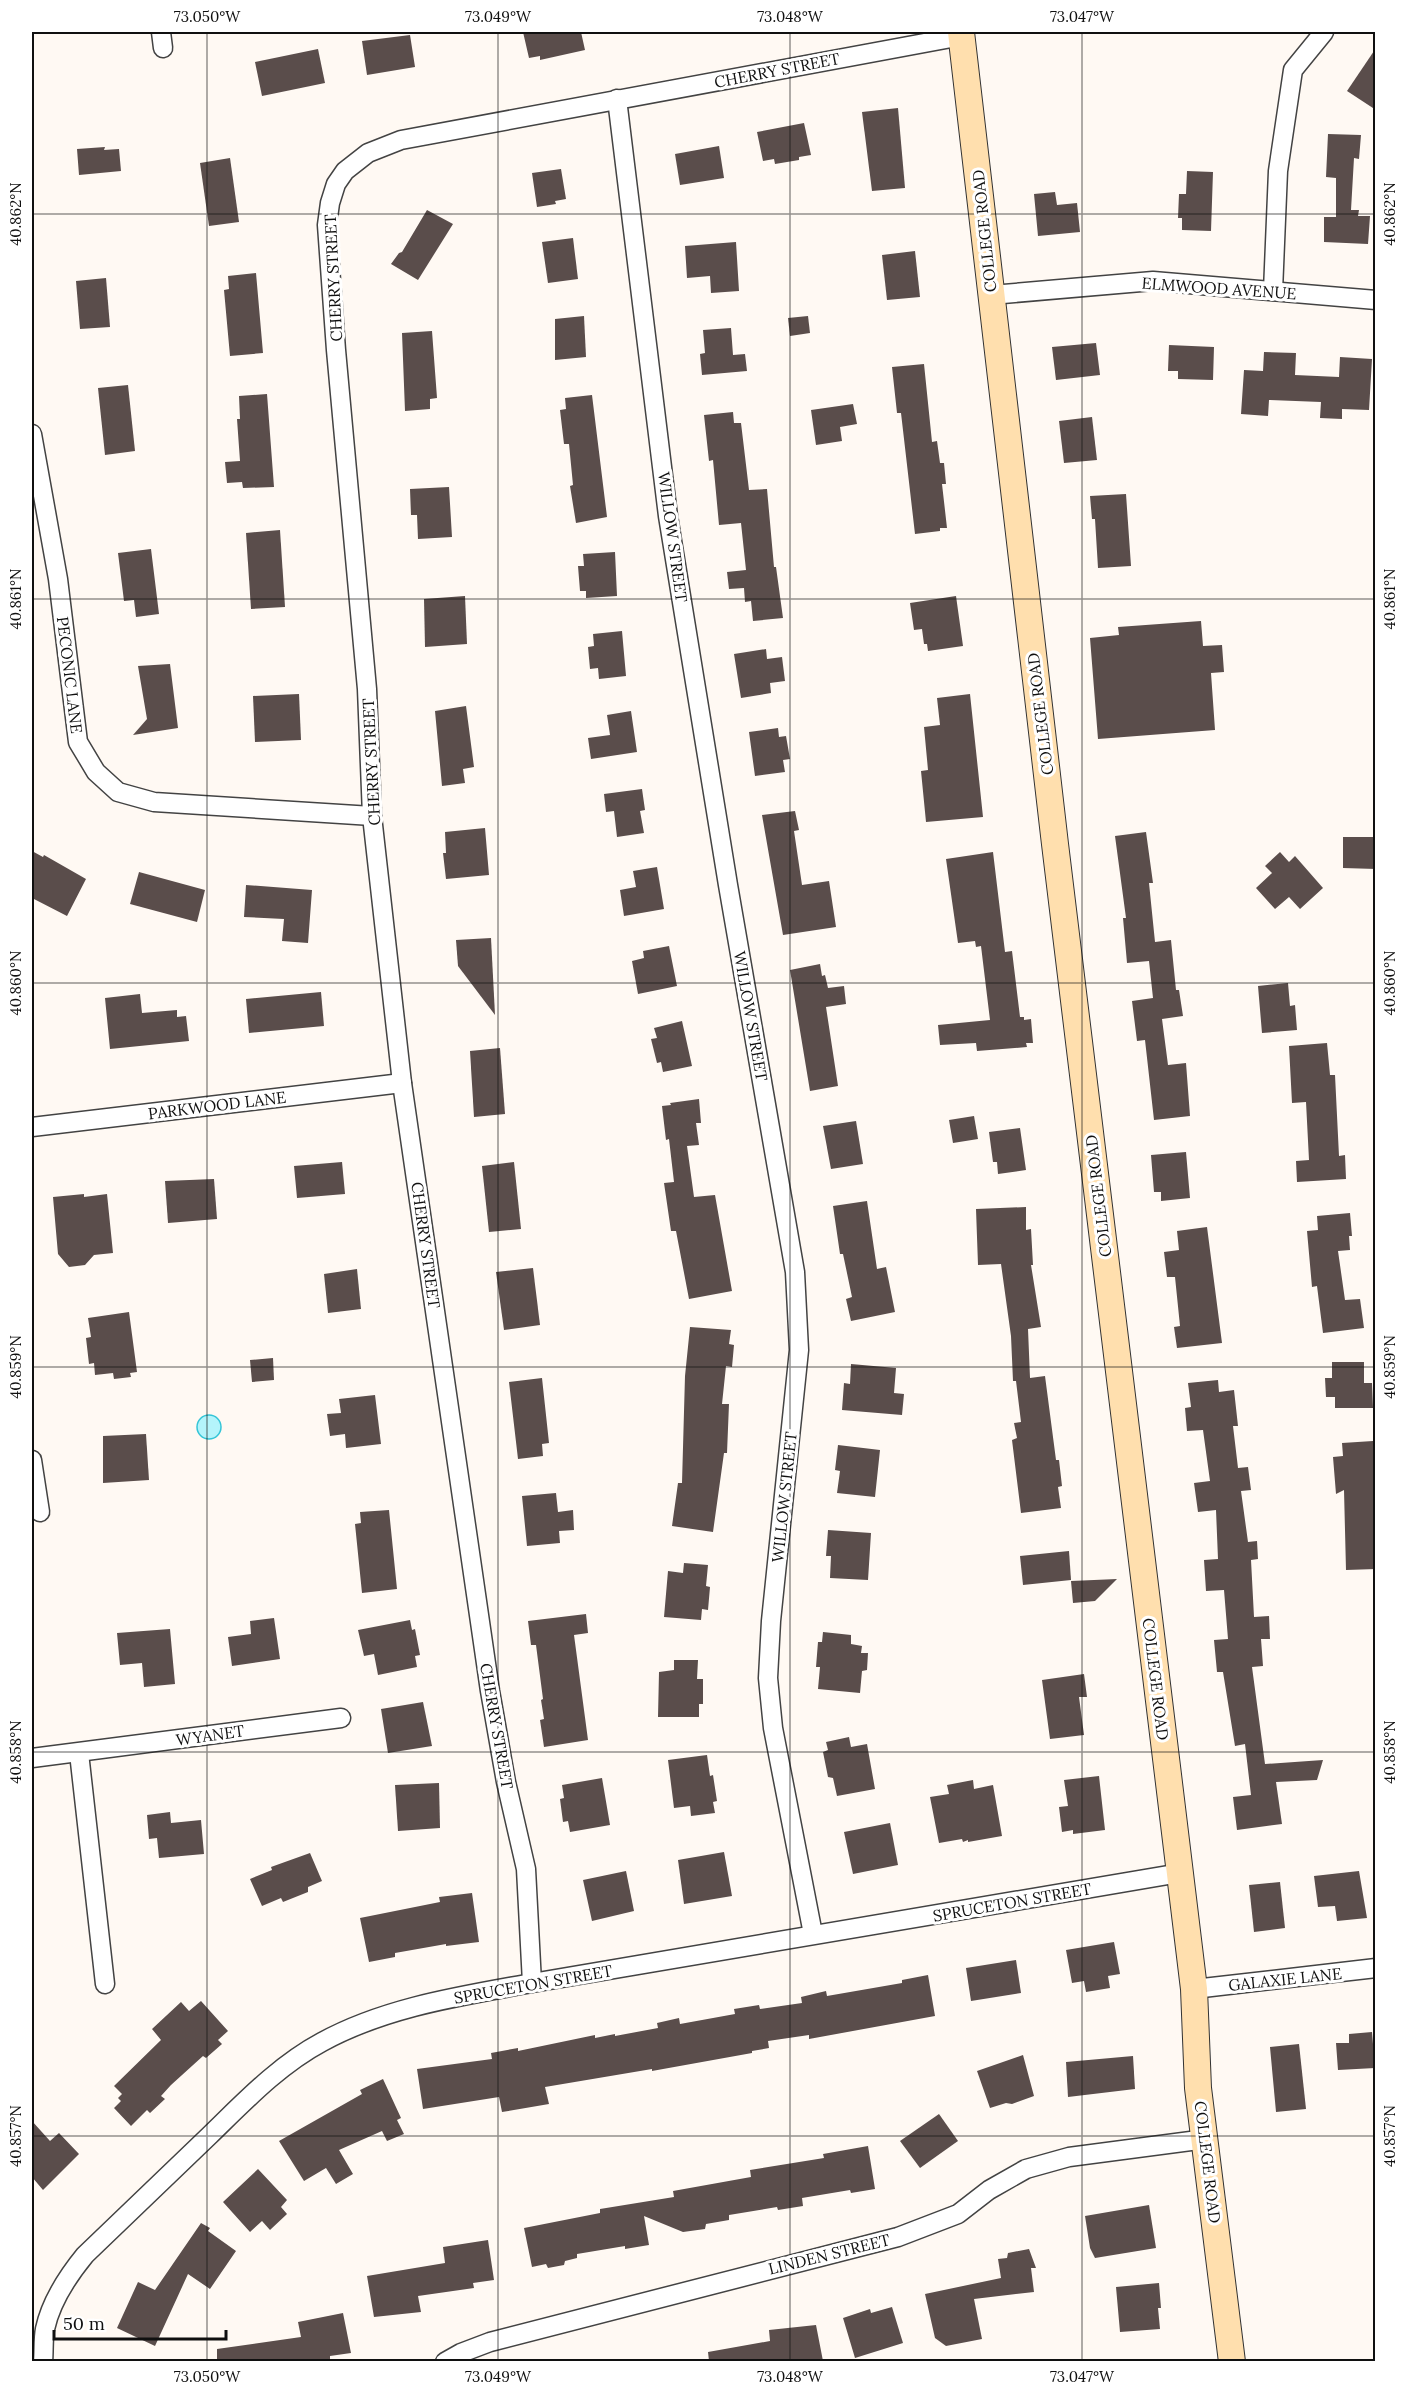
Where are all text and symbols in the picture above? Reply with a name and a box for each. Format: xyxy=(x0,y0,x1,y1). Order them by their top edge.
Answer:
text: 73.050°W xyxy=(174,7,241,26)
text: 73.049°W xyxy=(465,7,532,26)
text: 73.048°W xyxy=(757,7,824,26)
text: 73.047°W xyxy=(1050,7,1115,26)
street label: CHERRY STREET xyxy=(713,48,841,92)
street label: COLLEGE ROAD xyxy=(968,169,1000,293)
text: 40.862°N xyxy=(6,182,25,246)
text: 40.862°N xyxy=(1380,182,1399,246)
street label: CHERRY STREET xyxy=(320,214,346,342)
street label: ELMWOOD AVENUE xyxy=(1141,273,1297,303)
street label: WILLOW STREET xyxy=(654,470,692,604)
text: 40.861°N xyxy=(6,569,25,629)
text: 40.861°N xyxy=(1380,569,1399,629)
street label: PECONIC LANE xyxy=(53,615,87,735)
street label: COLLEGE ROAD xyxy=(1023,652,1057,776)
street label: CHERRY STREET xyxy=(358,698,384,826)
street label: WILLOW STREET xyxy=(730,949,772,1083)
text: 40.860°N xyxy=(6,951,25,1015)
text: 40.860°N xyxy=(1380,951,1399,1015)
street label: PARKWOOD LANE xyxy=(147,1087,287,1123)
street label: COLLEGE ROAD xyxy=(1081,1134,1115,1258)
street label: CHERRY STREET xyxy=(407,1181,445,1309)
text: 40.859°N xyxy=(6,1335,25,1399)
text: 40.859°N xyxy=(1380,1335,1399,1399)
street label: WILLOW STREET xyxy=(767,1431,801,1563)
street label: COLLEGE ROAD xyxy=(1139,1617,1173,1741)
street label: CHERRY STREET xyxy=(476,1662,518,1790)
text: 40.858°N xyxy=(6,1720,25,1784)
street label: WYANET xyxy=(175,1720,245,1750)
text: 40.858°N xyxy=(1380,1720,1399,1784)
street label: SPRUCETON STREET xyxy=(931,1878,1093,1926)
street label: SPRUCETON STREET xyxy=(452,1960,614,2008)
street label: GALAXIE LANE xyxy=(1227,1963,1343,1995)
street label: COLLEGE ROAD xyxy=(1191,2100,1225,2224)
text: 40.857°N xyxy=(6,2105,25,2167)
text: 40.857°N xyxy=(1380,2105,1399,2167)
street label: LINDEN STREET xyxy=(766,2229,892,2279)
scale bar xyxy=(54,2303,226,2341)
text: 50 m xyxy=(63,2312,105,2335)
text: 73.050°W xyxy=(174,2367,241,2386)
text: 73.049°W xyxy=(465,2367,532,2386)
text: 73.048°W xyxy=(757,2367,824,2386)
text: 73.047°W xyxy=(1050,2367,1115,2386)

